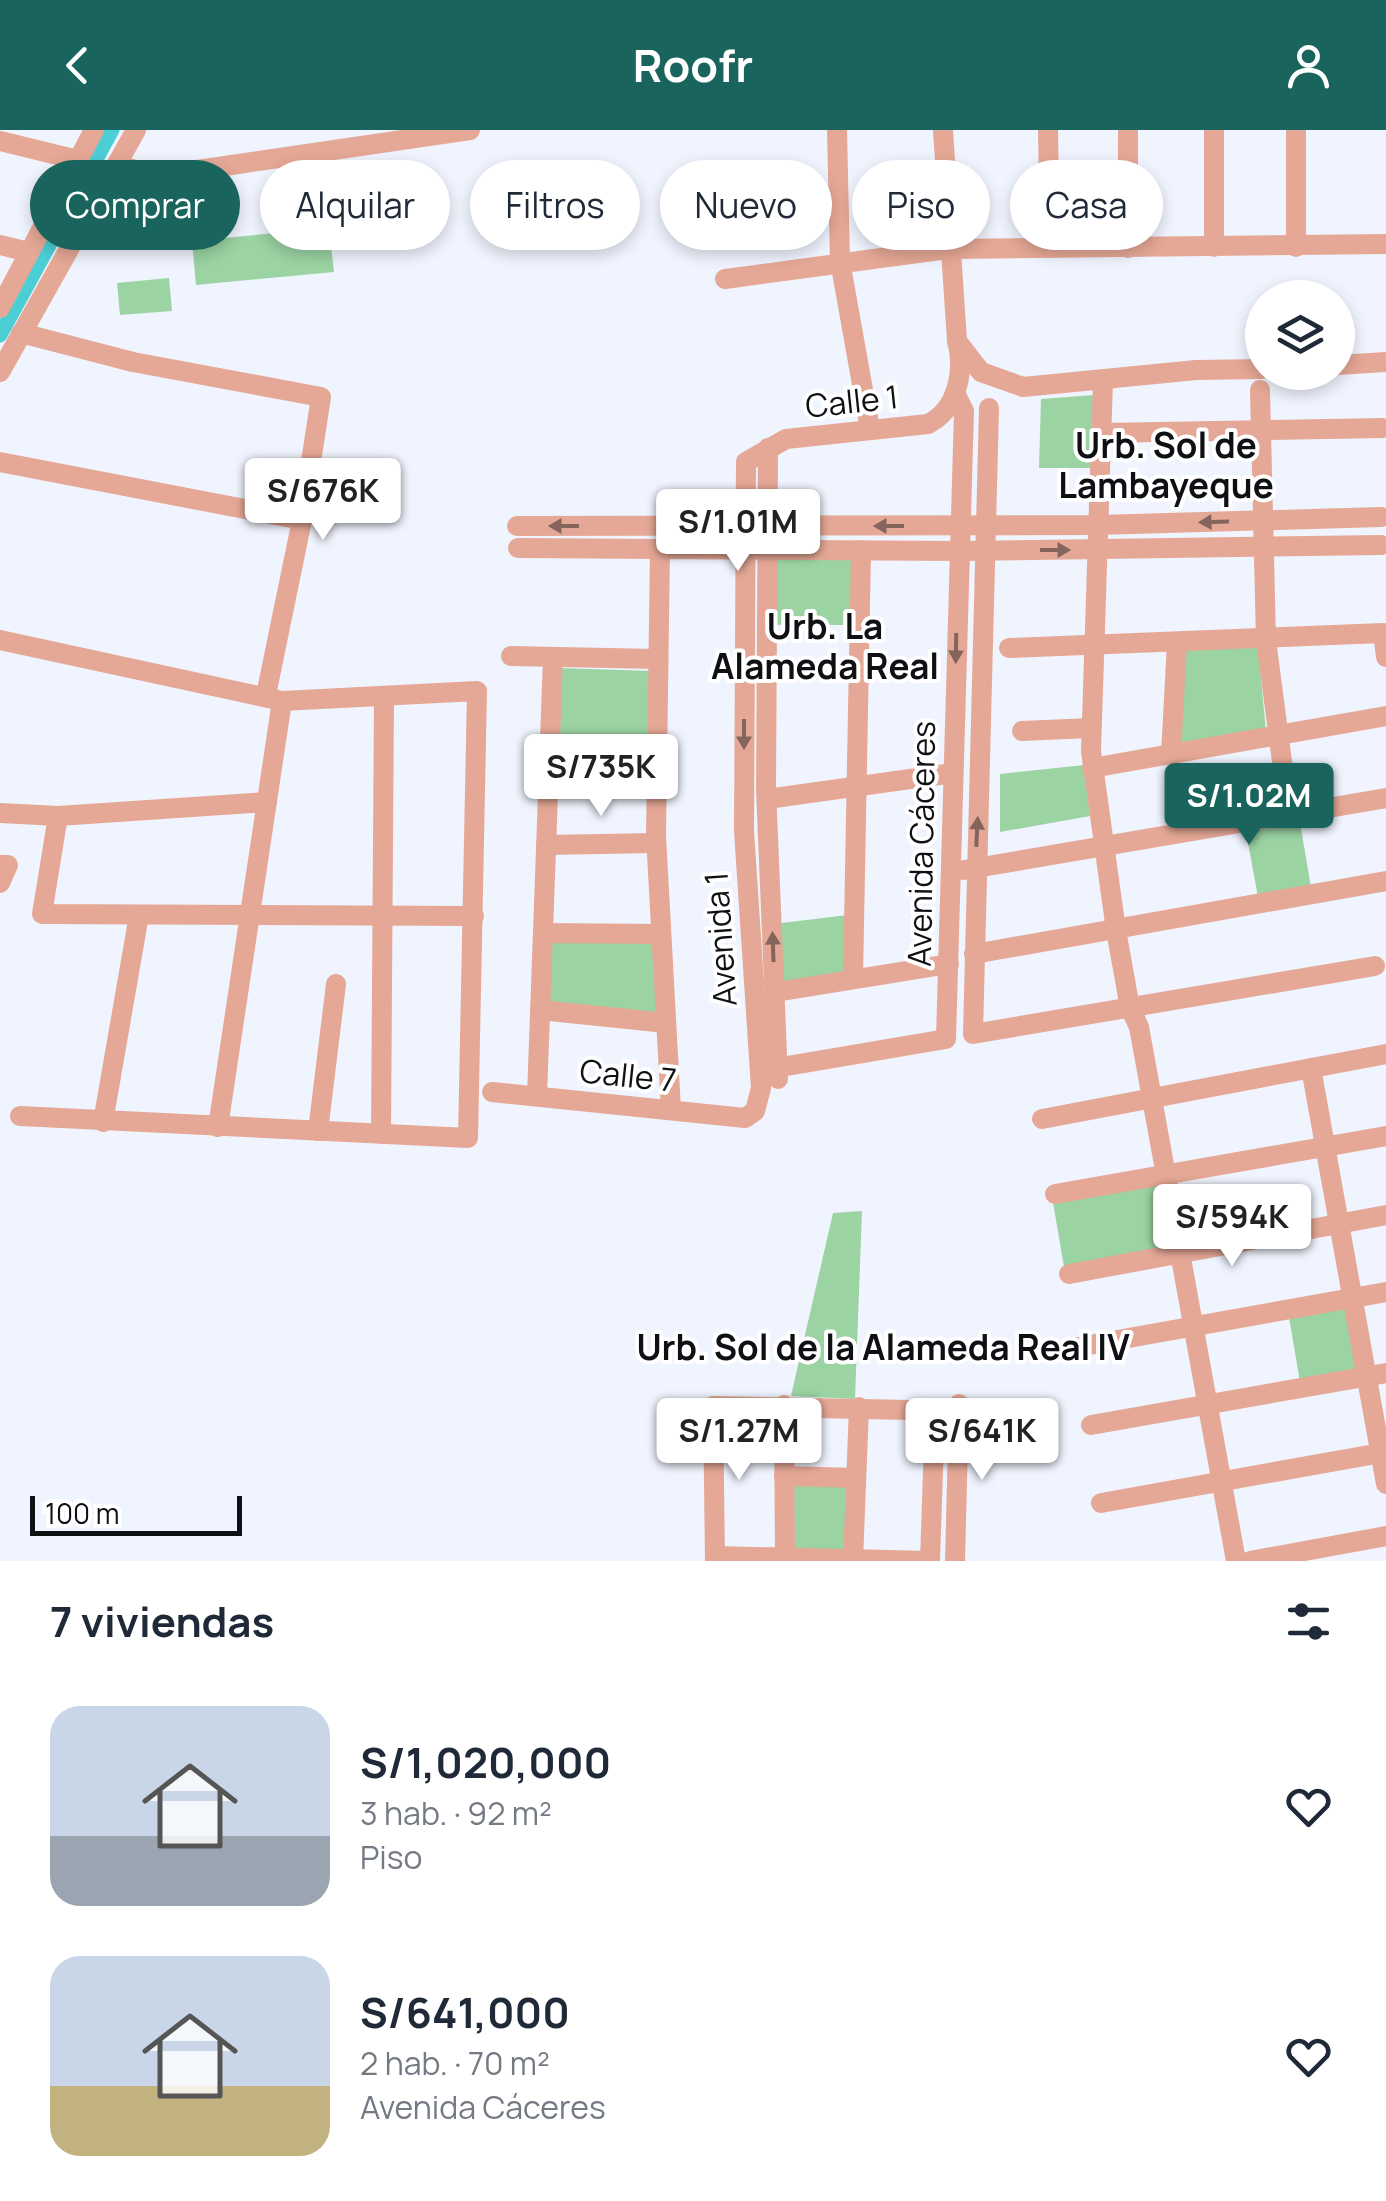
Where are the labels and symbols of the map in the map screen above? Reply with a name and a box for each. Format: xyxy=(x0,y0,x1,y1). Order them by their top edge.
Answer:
street label: Calle 1 xyxy=(803,374,901,428)
district label: Urb. Sol de Lambayeque xyxy=(1058,421,1274,509)
pin: S/676K xyxy=(242,458,404,543)
pin: S/1.01M xyxy=(646,489,830,574)
one-way arrow xyxy=(1197,515,1229,531)
one-way arrow xyxy=(547,518,579,534)
one-way arrow xyxy=(872,518,904,534)
one-way arrow xyxy=(1040,542,1072,558)
district label: Urb. La Alameda Real xyxy=(711,602,939,690)
one-way arrow xyxy=(947,632,963,664)
one-way arrow xyxy=(736,719,752,751)
street label: Avenida Cáceres xyxy=(897,721,945,967)
pin: S/735K xyxy=(520,734,682,819)
pin: S/1.02M xyxy=(1157,763,1341,848)
one-way arrow xyxy=(969,816,985,847)
street label: Avenida 1 xyxy=(693,870,747,1008)
one-way arrow xyxy=(764,930,780,962)
street label: Calle 7 xyxy=(578,1048,679,1102)
pin: S/594K xyxy=(1151,1184,1313,1269)
district label: Urb. Sol de la Alameda Real IV xyxy=(636,1323,1130,1371)
pin: S/1.27M xyxy=(647,1398,831,1483)
pin: S/641K xyxy=(901,1398,1063,1483)
scale bar xyxy=(30,1491,242,1536)

